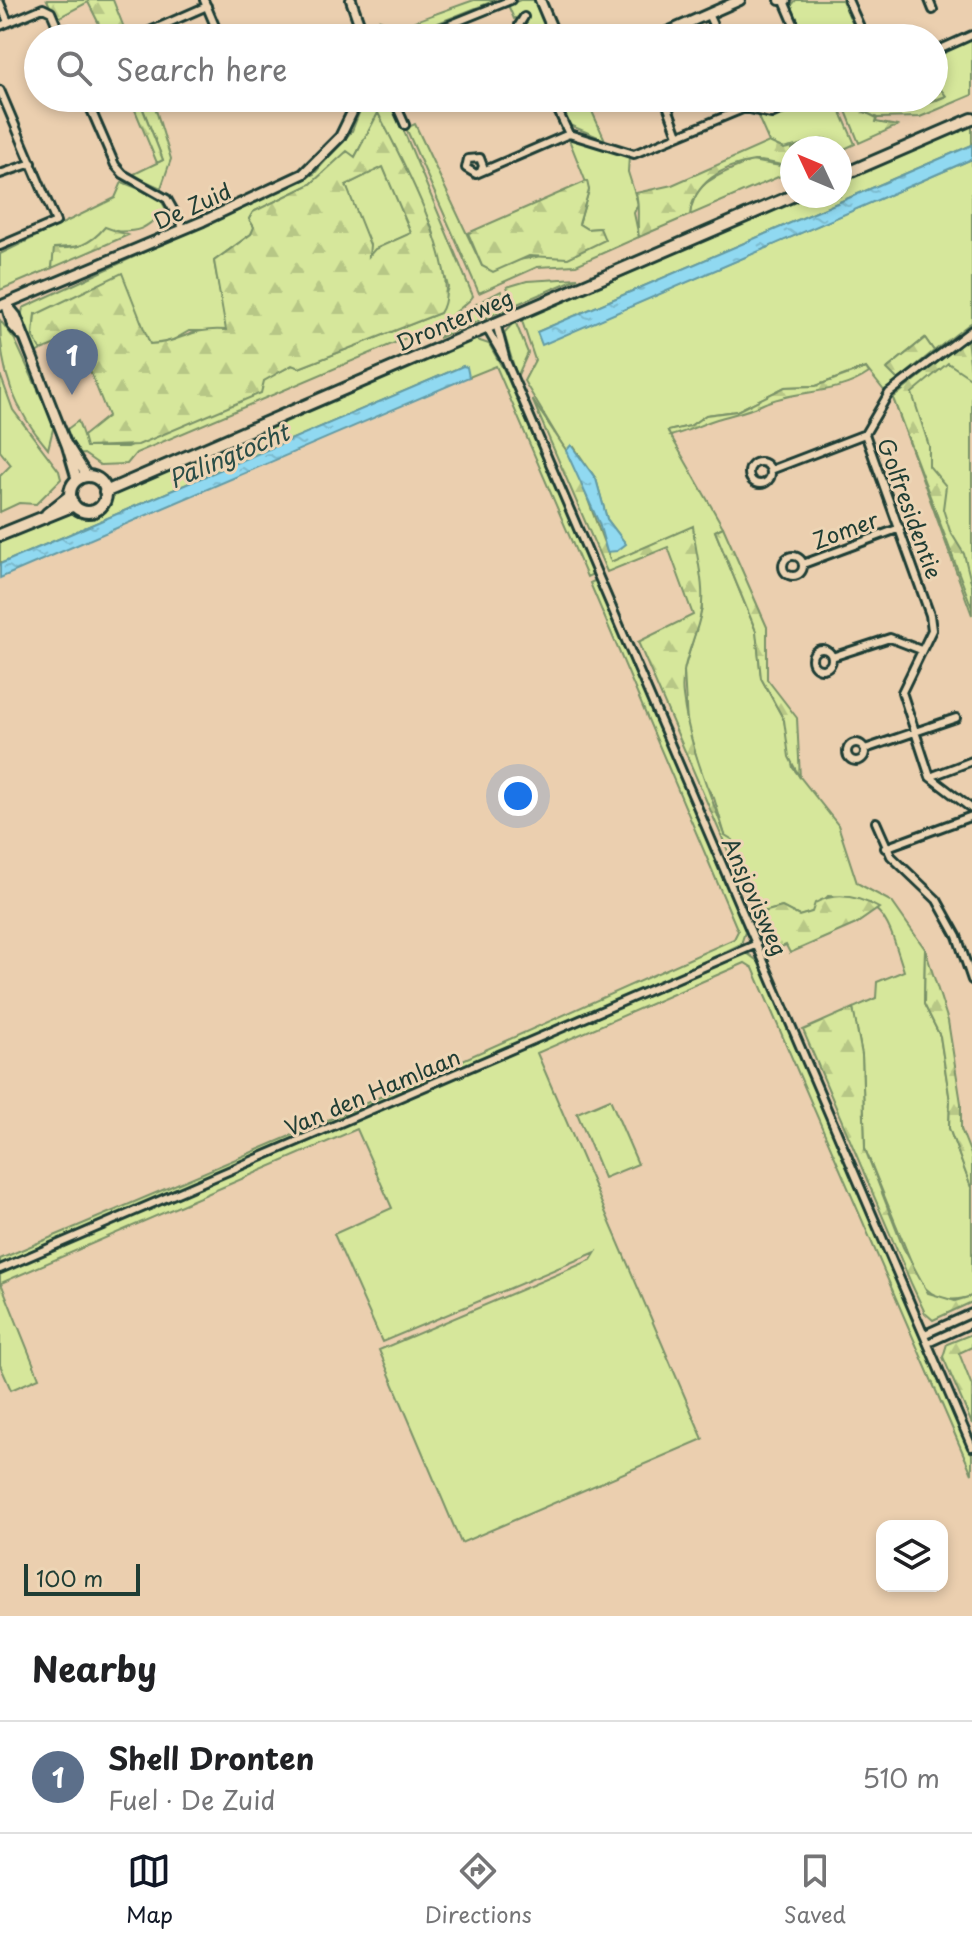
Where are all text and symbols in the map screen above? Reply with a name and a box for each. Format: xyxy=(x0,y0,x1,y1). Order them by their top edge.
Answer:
search box xyxy=(24,24,948,112)
icon: search xyxy=(52,46,96,90)
text: Search here xyxy=(116,46,288,91)
north arrow xyxy=(780,136,852,208)
street label: De Zuid xyxy=(148,173,236,237)
street label: Dronterweg xyxy=(390,280,518,358)
pin: 1 xyxy=(46,329,98,395)
water label: Palingtocht xyxy=(162,412,297,497)
street label: Golfresidentie xyxy=(870,433,952,583)
street label: Zomer xyxy=(807,502,883,556)
your location xyxy=(498,776,538,816)
street label: Ansjovisweg xyxy=(715,831,797,961)
street label: Van den Hamlaan xyxy=(279,1039,465,1143)
map controls xyxy=(876,1520,948,1592)
button: layers xyxy=(876,1520,948,1592)
scale bar xyxy=(24,1560,140,1596)
text: 100 m xyxy=(36,1561,103,1594)
text: Nearby xyxy=(32,1642,157,1694)
text: Shell Dronten xyxy=(108,1735,314,1780)
text: 1 xyxy=(52,1758,64,1797)
text: 510 m xyxy=(862,1758,940,1797)
text: Fuel · De Zuid xyxy=(108,1780,276,1819)
tab: Map xyxy=(126,1849,173,1930)
tab: Directions xyxy=(425,1849,532,1930)
tab: Saved xyxy=(784,1849,846,1930)

